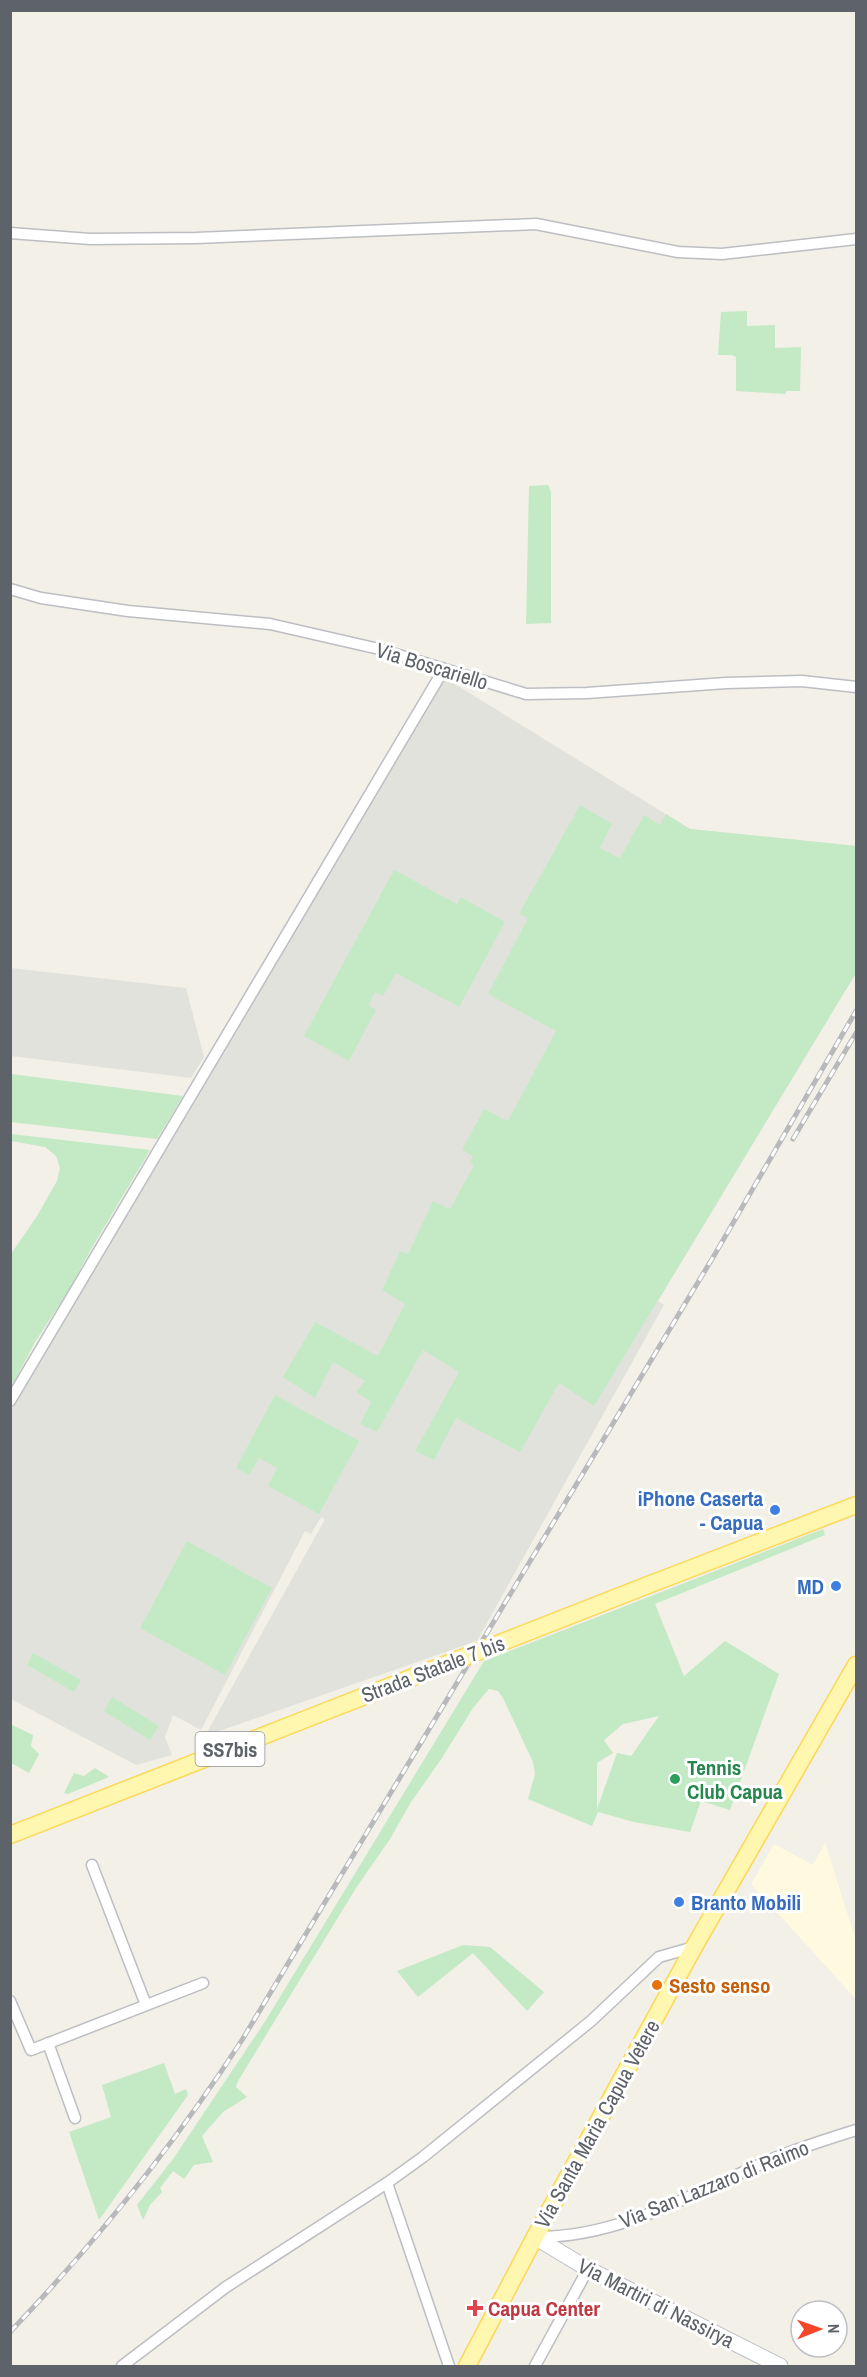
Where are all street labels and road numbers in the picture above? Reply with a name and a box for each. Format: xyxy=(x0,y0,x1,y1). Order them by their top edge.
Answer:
street label: Via Boscariello xyxy=(373,635,491,697)
street label: Strada Statale 7 bis xyxy=(357,1628,509,1710)
road number: SS7bis xyxy=(196,1732,264,1766)
street label: Via Santa Maria Capua Vetere xyxy=(528,2015,666,2233)
street label: Via San Lazzaro di Raimo xyxy=(615,2133,813,2235)
street label: Via Martiri di Nassirya xyxy=(573,2251,740,2355)

